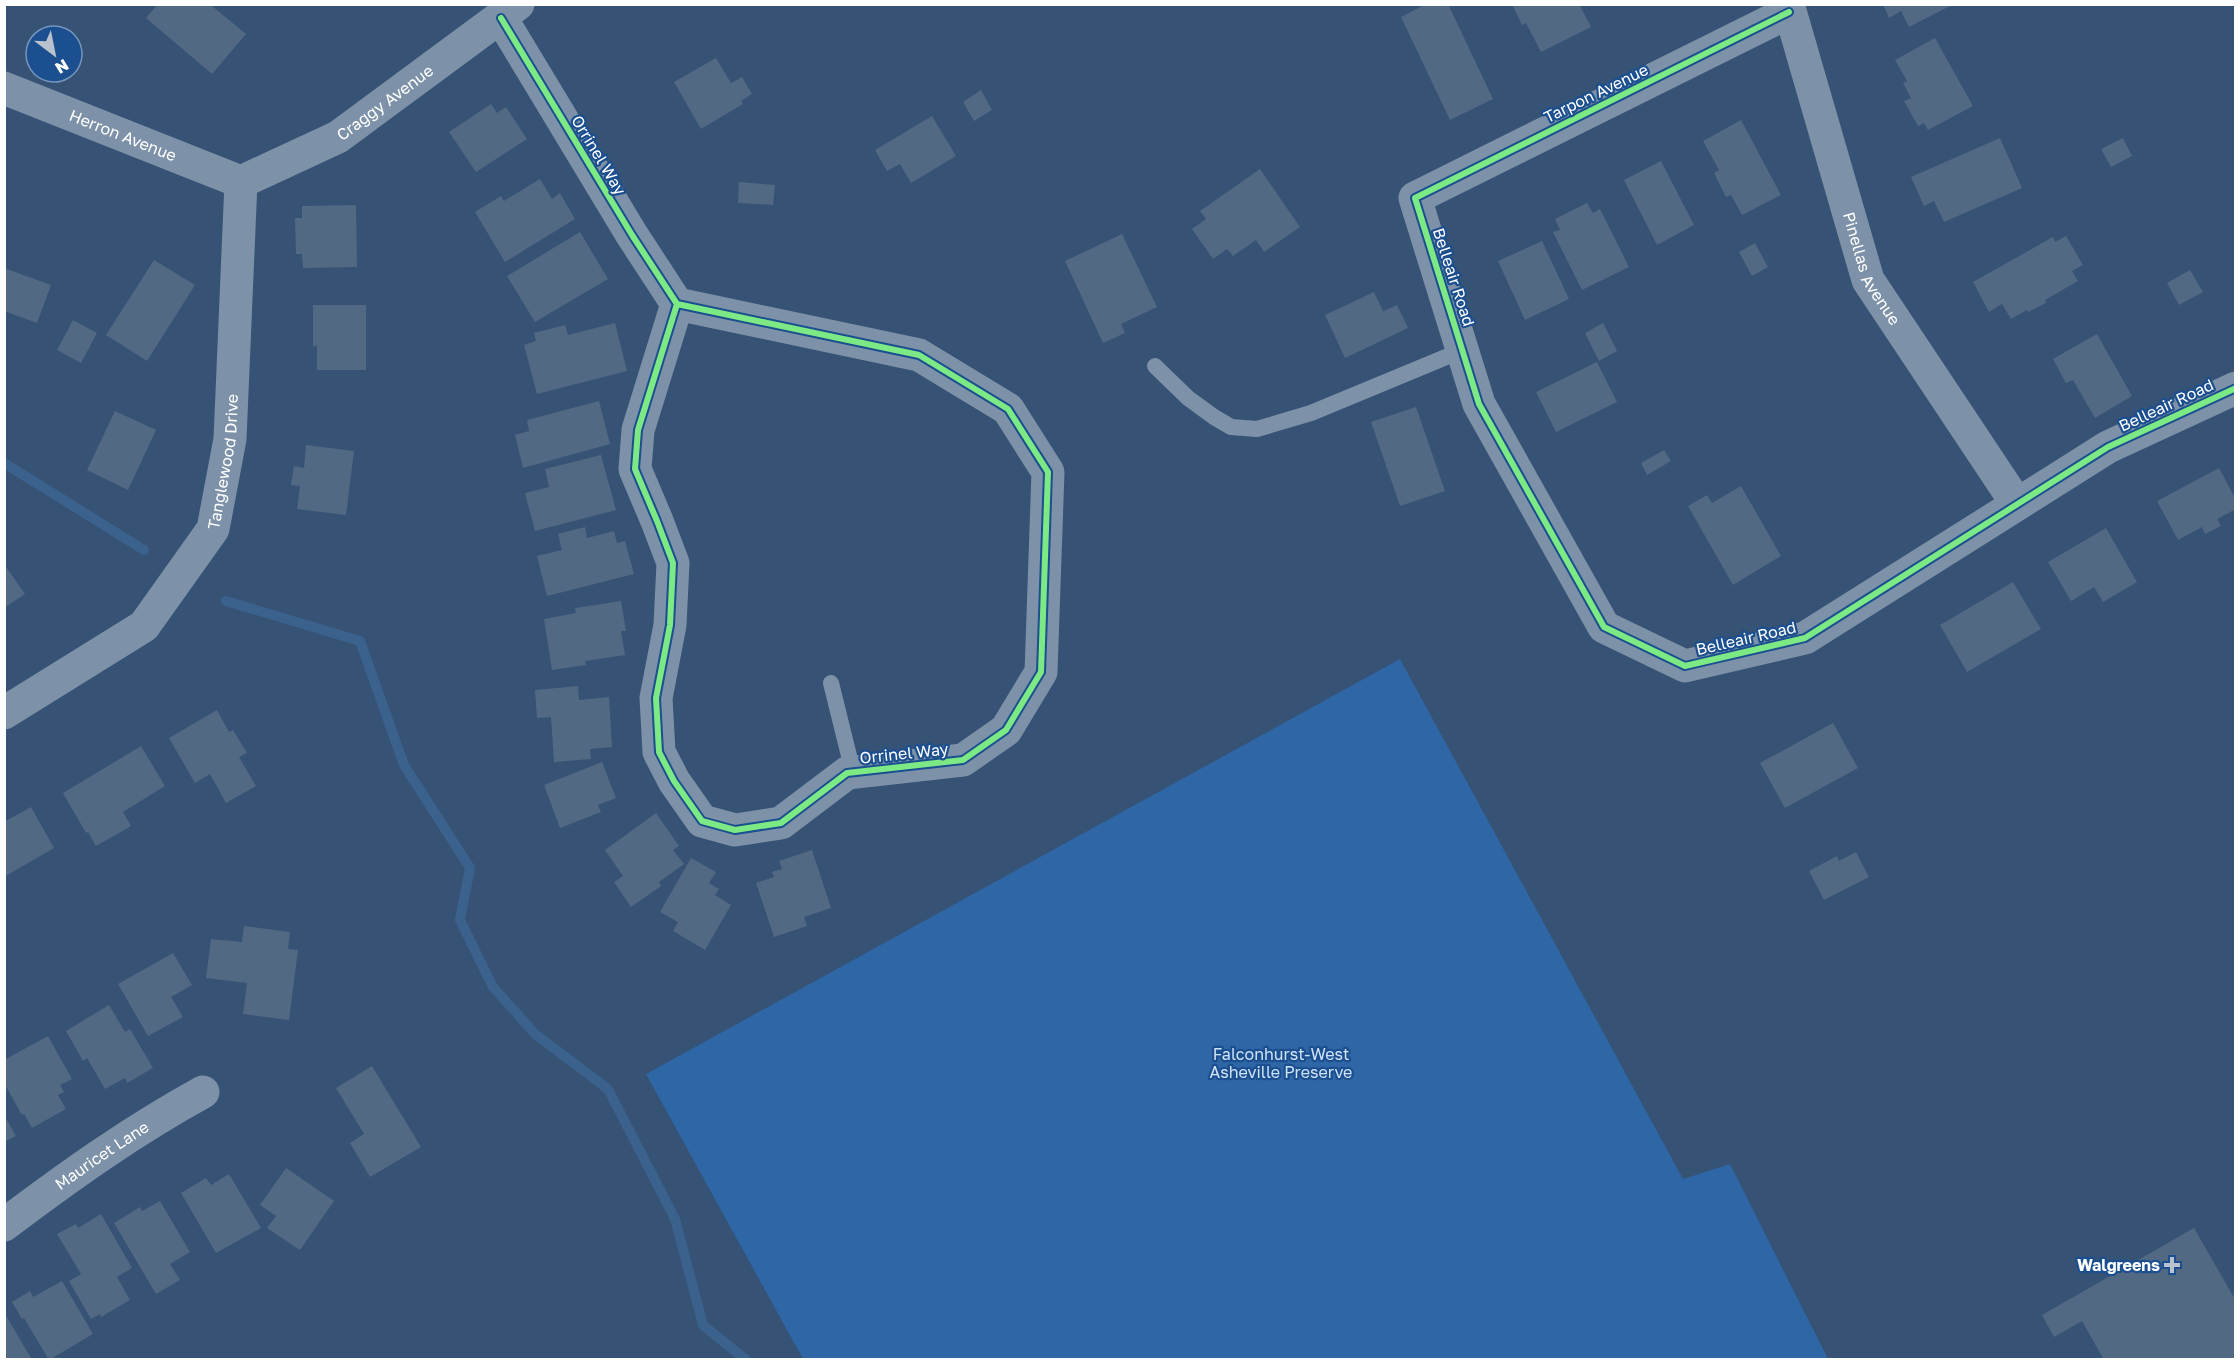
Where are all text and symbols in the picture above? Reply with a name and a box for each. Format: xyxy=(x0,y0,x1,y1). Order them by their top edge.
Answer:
north arrow xyxy=(24,24,84,84)
text: N xyxy=(51,55,72,78)
street label: Tarpon Avenue xyxy=(1541,59,1651,127)
street label: Craggy Avenue xyxy=(332,60,437,145)
street label: Herron Avenue xyxy=(66,105,180,165)
street label: Orrinel Way xyxy=(567,112,631,198)
street label: Pinellas Avenue xyxy=(1839,210,1905,329)
street label: Belleair Road xyxy=(1429,225,1479,329)
street label: Belleair Road xyxy=(2115,374,2217,436)
street label: Tanglewood Drive xyxy=(203,394,242,531)
street label: Belleair Road xyxy=(1694,617,1798,659)
street label: Orrinel Way xyxy=(859,738,949,768)
park label: Falconhurst-West Asheville Preserve xyxy=(1210,1044,1352,1082)
street label: Mauricet Lane xyxy=(51,1117,152,1194)
place label: Walgreens xyxy=(2077,1255,2160,1275)
marker: Walgreens xyxy=(2165,1258,2179,1272)

